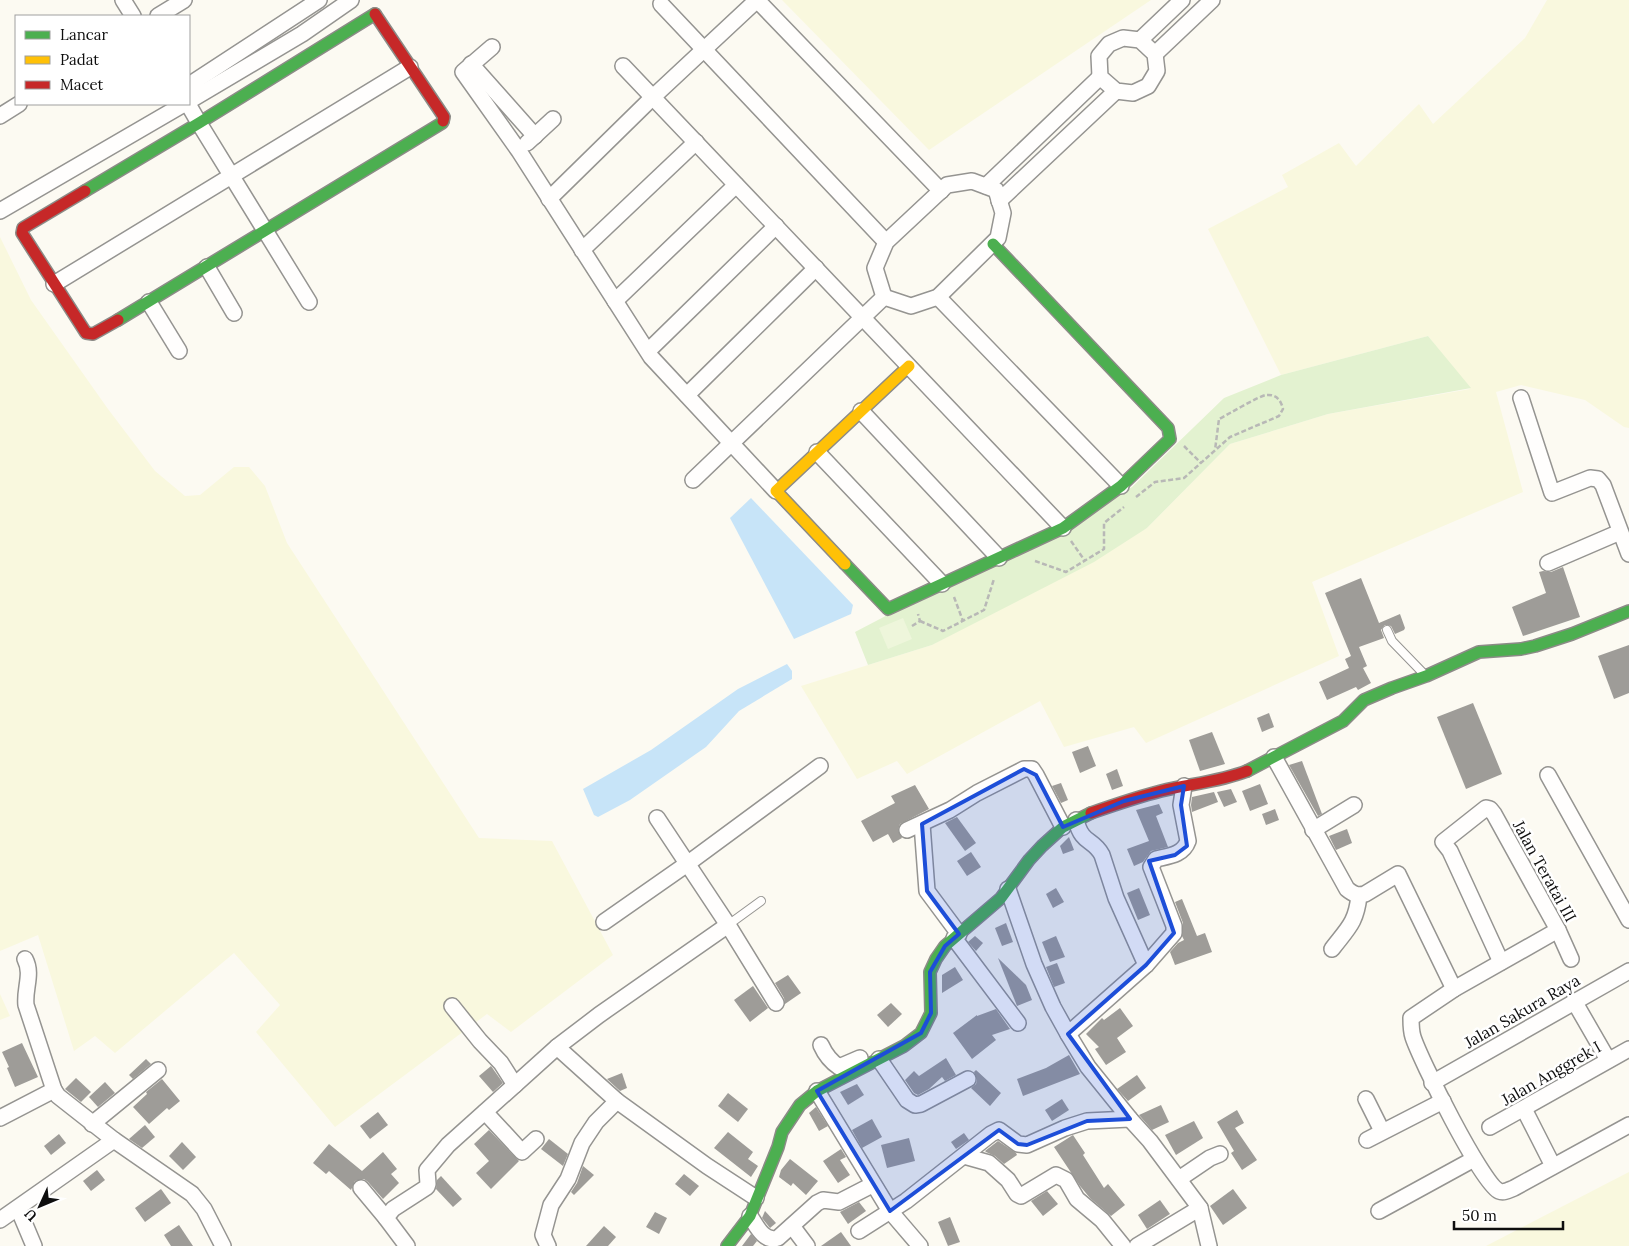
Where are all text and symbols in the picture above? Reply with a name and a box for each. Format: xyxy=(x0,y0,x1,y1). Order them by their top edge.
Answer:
legend xyxy=(15,15,190,105)
text: Lancar xyxy=(60,25,109,44)
text: Padat xyxy=(60,50,99,69)
text: Macet xyxy=(60,75,103,94)
street label: Jalan Teratai III xyxy=(1508,816,1581,925)
street label: Jalan Sakura Raya xyxy=(1460,970,1583,1053)
street label: Jalan Anggrek I xyxy=(1497,1036,1604,1110)
north arrow xyxy=(15,1181,65,1231)
scale bar xyxy=(1454,1198,1563,1230)
text: U xyxy=(20,1205,41,1225)
text: 50 m xyxy=(1462,1206,1497,1225)

